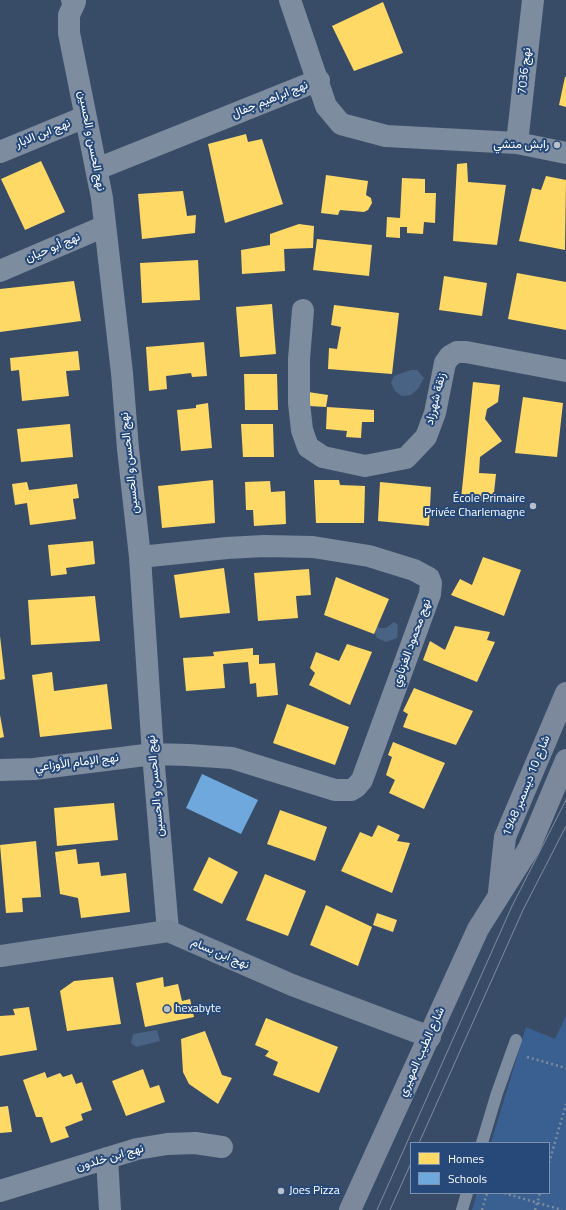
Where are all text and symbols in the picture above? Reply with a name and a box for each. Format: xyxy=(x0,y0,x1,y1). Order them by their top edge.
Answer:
street label: نهج 7036 xyxy=(515,47,535,95)
street label: نهج ابراهيم جفال xyxy=(230,78,310,122)
street label: نهج الحسن و الحسين xyxy=(74,90,108,192)
street label: نهج ابن الابار xyxy=(13,116,73,152)
place label: رابش متشي xyxy=(493,138,549,152)
marker: رابش متشي xyxy=(552,140,562,150)
street label: نهج أبو حيان xyxy=(23,230,83,266)
street label: زنقة شهرزاد xyxy=(423,371,449,427)
street label: نهج الحسن و الحسين xyxy=(118,411,142,515)
place label: École Primaire Privée Charlemagne xyxy=(424,492,525,520)
marker: École Primaire Privée Charlemagne xyxy=(528,501,538,511)
street label: نهج محمود الغزناوي xyxy=(389,597,435,689)
street label: شارع 10 ديسمبر 1948 xyxy=(500,733,554,839)
street label: نهج الحسن و الحسين xyxy=(144,735,168,837)
street label: نهج الإمام الأوزاعي xyxy=(34,751,120,775)
street label: نهج ابن بسام xyxy=(189,935,251,973)
place label: hexabyte xyxy=(175,1002,221,1016)
marker: hexabyte xyxy=(162,1004,172,1014)
street label: شارع الطيب المهيري xyxy=(396,1005,448,1099)
street label: نهج ابن خلدون xyxy=(75,1141,145,1175)
legend xyxy=(410,1142,550,1194)
text: Homes xyxy=(448,1149,484,1168)
text: Schools xyxy=(448,1169,487,1188)
place label: Joes Pizza xyxy=(289,1184,340,1198)
marker: Joes Pizza xyxy=(276,1186,286,1196)

